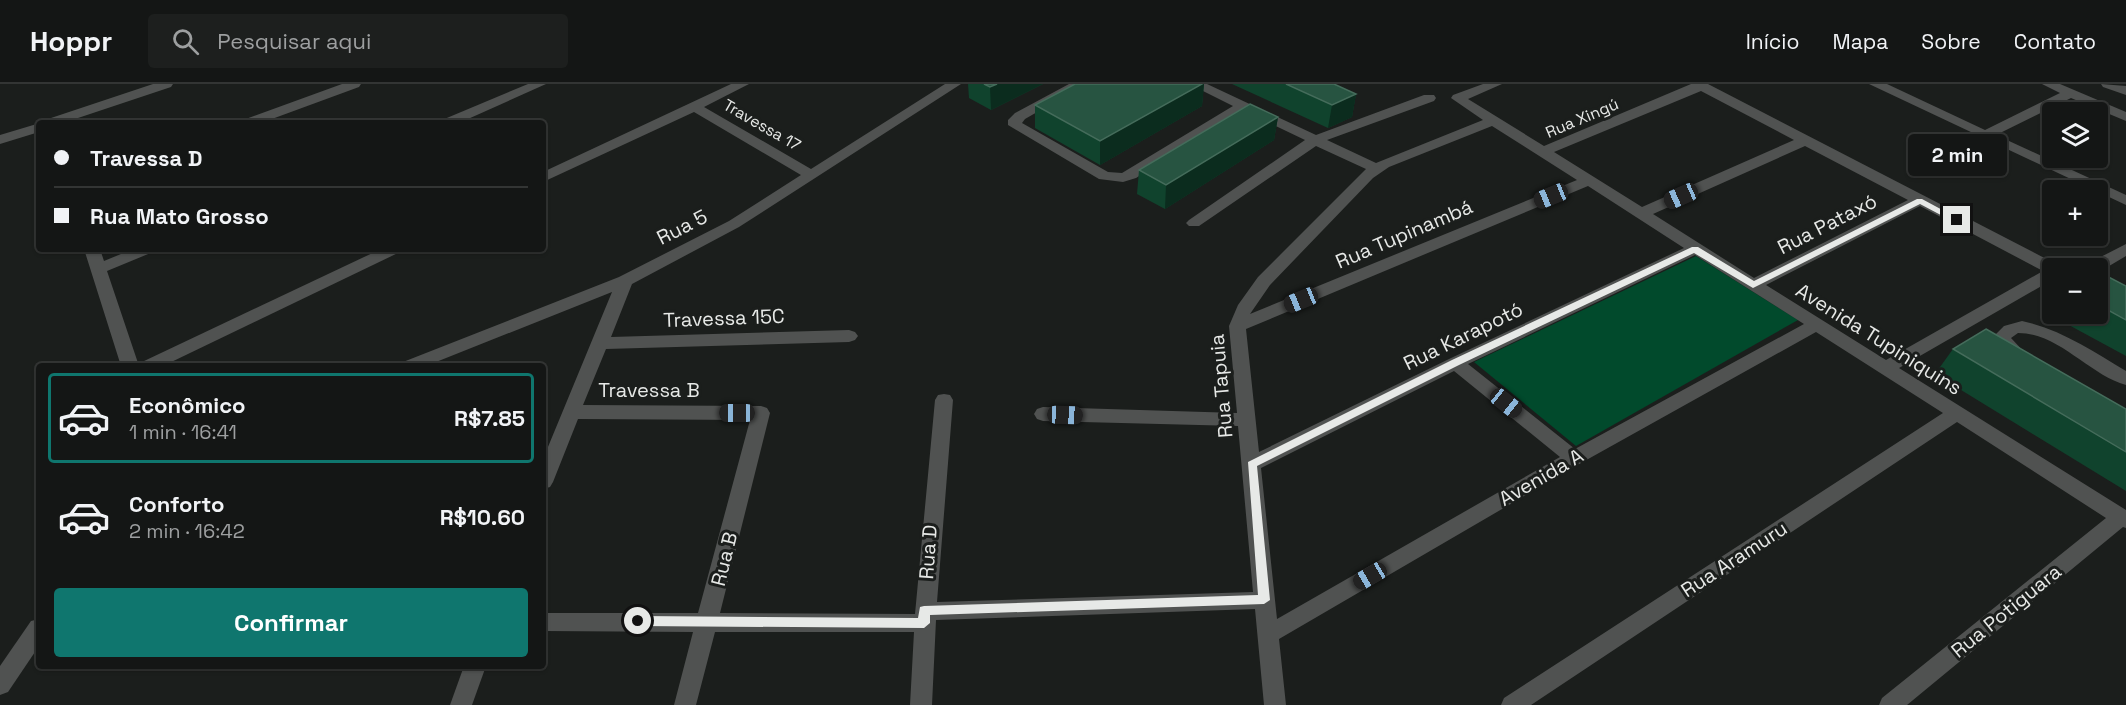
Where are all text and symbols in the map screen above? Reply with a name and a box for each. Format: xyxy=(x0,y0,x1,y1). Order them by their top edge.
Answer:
search box xyxy=(148,14,568,68)
text: Hoppr xyxy=(30,23,112,59)
icon: search xyxy=(169,25,202,58)
text: Pesquisar aqui xyxy=(217,27,371,55)
text: Início xyxy=(1746,28,1799,55)
text: Mapa xyxy=(1832,28,1888,55)
text: Sobre xyxy=(1921,28,1981,55)
text: Contato xyxy=(2014,28,2096,55)
street label: Rua Xingú xyxy=(1542,93,1622,143)
street label: Travessa 17 xyxy=(719,94,805,156)
map controls xyxy=(2042,102,2108,324)
button: layers xyxy=(2042,102,2108,168)
callout: 2 min xyxy=(1908,133,2006,175)
text: 2 min xyxy=(1932,142,1983,168)
text: Travessa D xyxy=(90,144,202,172)
car xyxy=(1661,180,1701,212)
button: + xyxy=(2042,180,2108,246)
car xyxy=(1531,181,1571,211)
street label: Rua Pataxó xyxy=(1773,188,1881,260)
street label: Rua Tupinambá xyxy=(1331,193,1477,275)
text: Rua Mato Grosso xyxy=(90,202,269,230)
street label: Rua 5 xyxy=(652,203,712,251)
route end xyxy=(1943,206,1970,233)
button: − xyxy=(2042,258,2108,324)
street label: Avenida Tupiniquins xyxy=(1791,277,1967,401)
car xyxy=(1281,285,1321,315)
street label: Rua Karapotó xyxy=(1399,296,1527,376)
street label: Travessa 15C xyxy=(663,303,785,333)
street label: Rua Tapuia xyxy=(1204,333,1238,439)
street label: Travessa B xyxy=(598,377,700,403)
car xyxy=(1486,385,1526,421)
icon: car xyxy=(57,391,111,445)
text: Econômico xyxy=(129,391,246,419)
text: R$7.85 xyxy=(454,404,525,432)
car xyxy=(719,404,755,422)
car xyxy=(1047,405,1083,425)
text: 1 min · 16:41 xyxy=(129,419,237,445)
street label: Avenida A xyxy=(1494,442,1588,512)
icon: car xyxy=(57,490,111,544)
text: Conforto xyxy=(129,490,224,518)
text: R$10.60 xyxy=(440,503,525,531)
street label: Rua Aramuru xyxy=(1676,515,1792,603)
text: 2 min · 16:42 xyxy=(129,518,245,544)
street label: Rua D xyxy=(913,524,943,580)
street label: Rua B xyxy=(705,529,743,589)
car xyxy=(1350,559,1390,593)
street label: Rua Potiguara xyxy=(1946,559,2066,663)
button: Confirmar xyxy=(54,588,528,657)
route start xyxy=(624,607,651,634)

